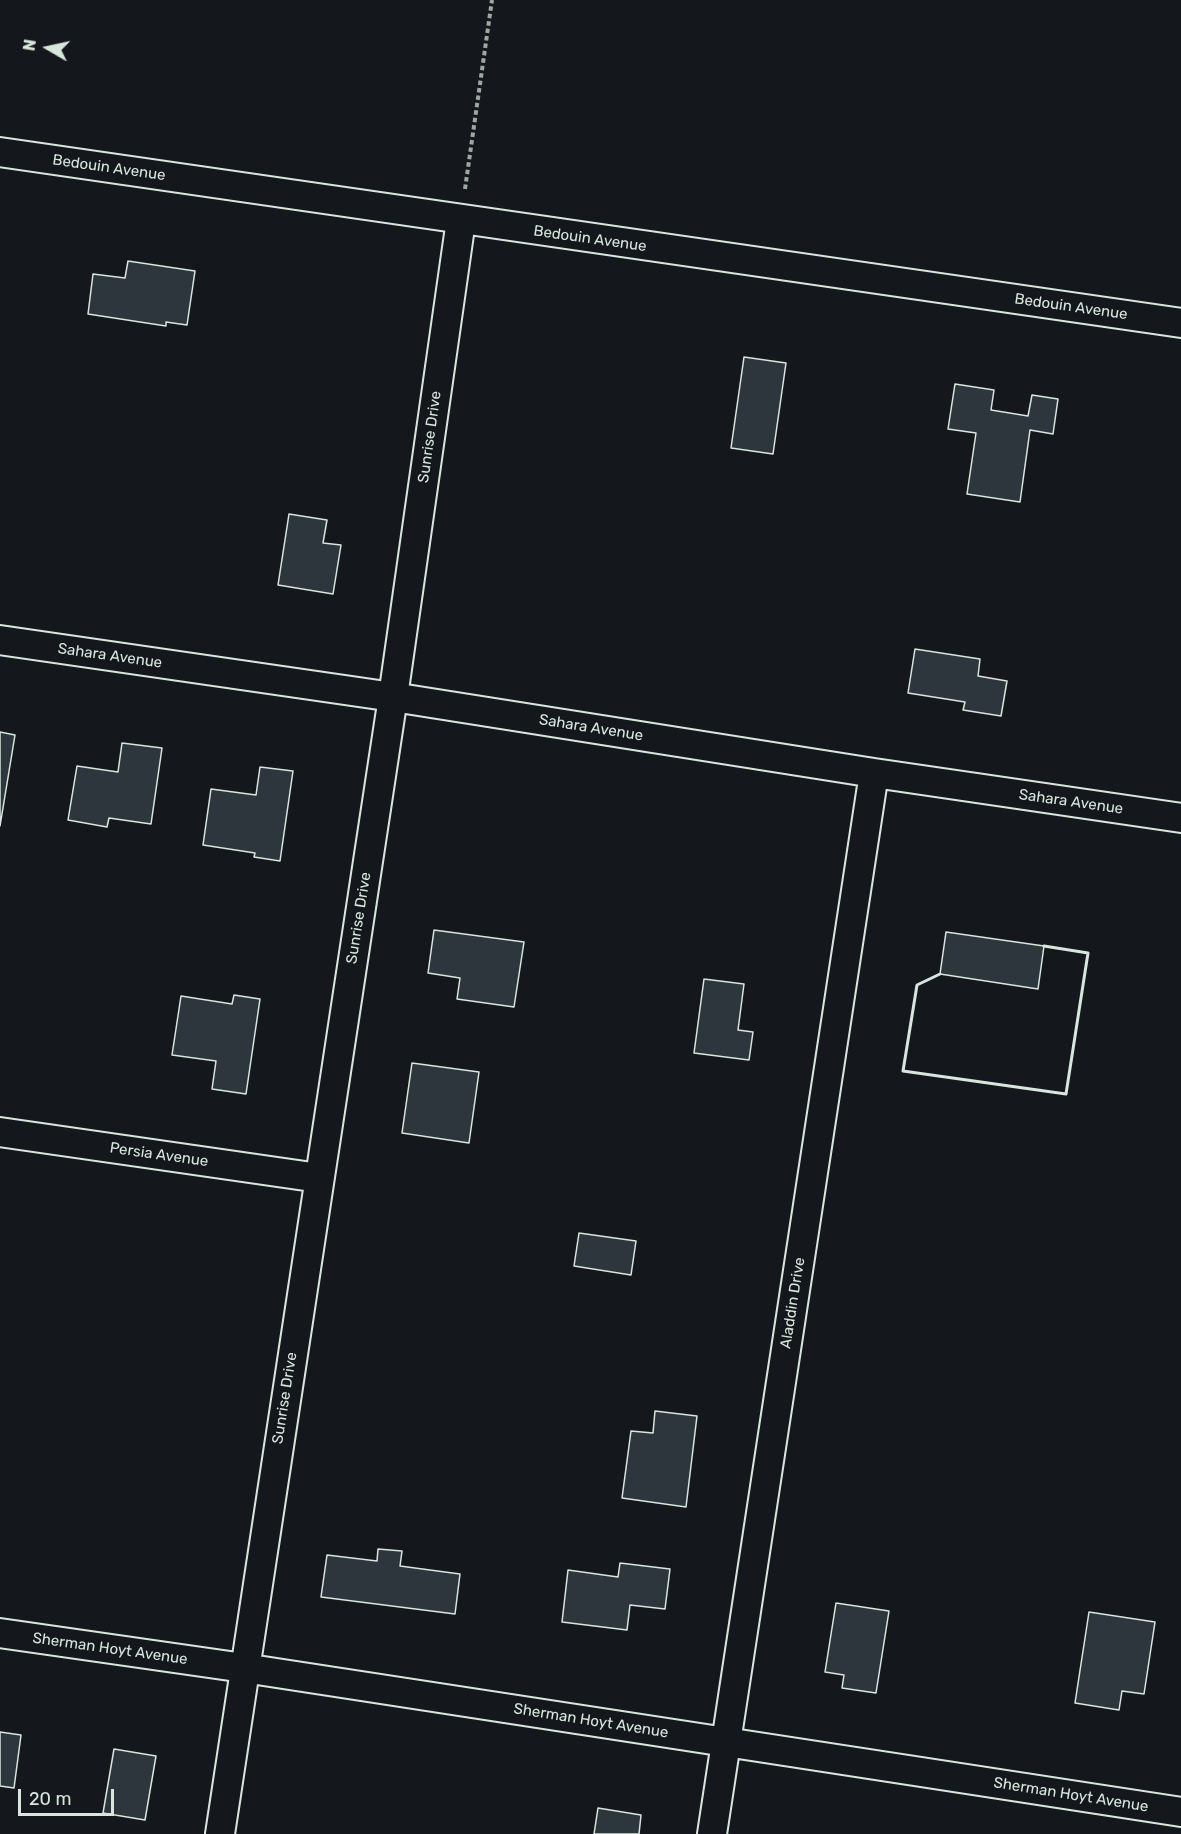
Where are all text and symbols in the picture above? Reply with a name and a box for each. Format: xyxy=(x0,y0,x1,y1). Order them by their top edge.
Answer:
north arrow xyxy=(18,18,78,78)
text: N xyxy=(19,38,40,52)
street label: Bedouin Avenue xyxy=(51,151,167,185)
street label: Bedouin Avenue xyxy=(532,222,648,256)
street label: Bedouin Avenue xyxy=(1013,290,1129,324)
street label: Sunrise Drive xyxy=(415,390,445,484)
street label: Sahara Avenue xyxy=(57,640,163,672)
street label: Sahara Avenue xyxy=(538,711,644,745)
street label: Sahara Avenue xyxy=(1018,786,1124,818)
street label: Sunrise Drive xyxy=(343,871,375,965)
street label: Persia Avenue xyxy=(109,1139,209,1171)
street label: Aladdin Drive xyxy=(777,1256,809,1350)
street label: Sunrise Drive xyxy=(269,1351,301,1445)
street label: Sherman Hoyt Avenue xyxy=(31,1629,189,1669)
street label: Sherman Hoyt Avenue xyxy=(512,1700,670,1742)
street label: Sherman Hoyt Avenue xyxy=(992,1774,1150,1816)
scale bar xyxy=(21,1777,117,1815)
text: 20 m xyxy=(29,1788,71,1810)

